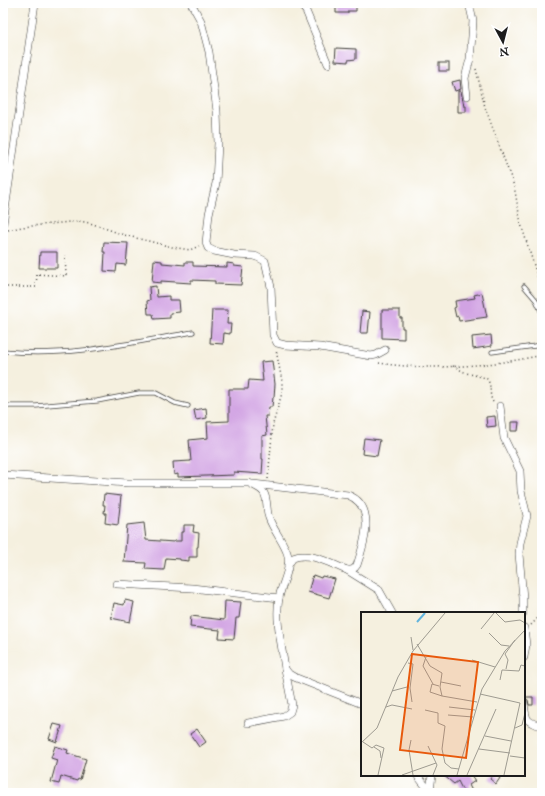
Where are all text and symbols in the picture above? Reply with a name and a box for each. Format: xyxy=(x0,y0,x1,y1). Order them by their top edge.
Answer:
north arrow xyxy=(483,22,523,62)
text: N xyxy=(498,44,510,59)
inset map xyxy=(361,612,525,776)

